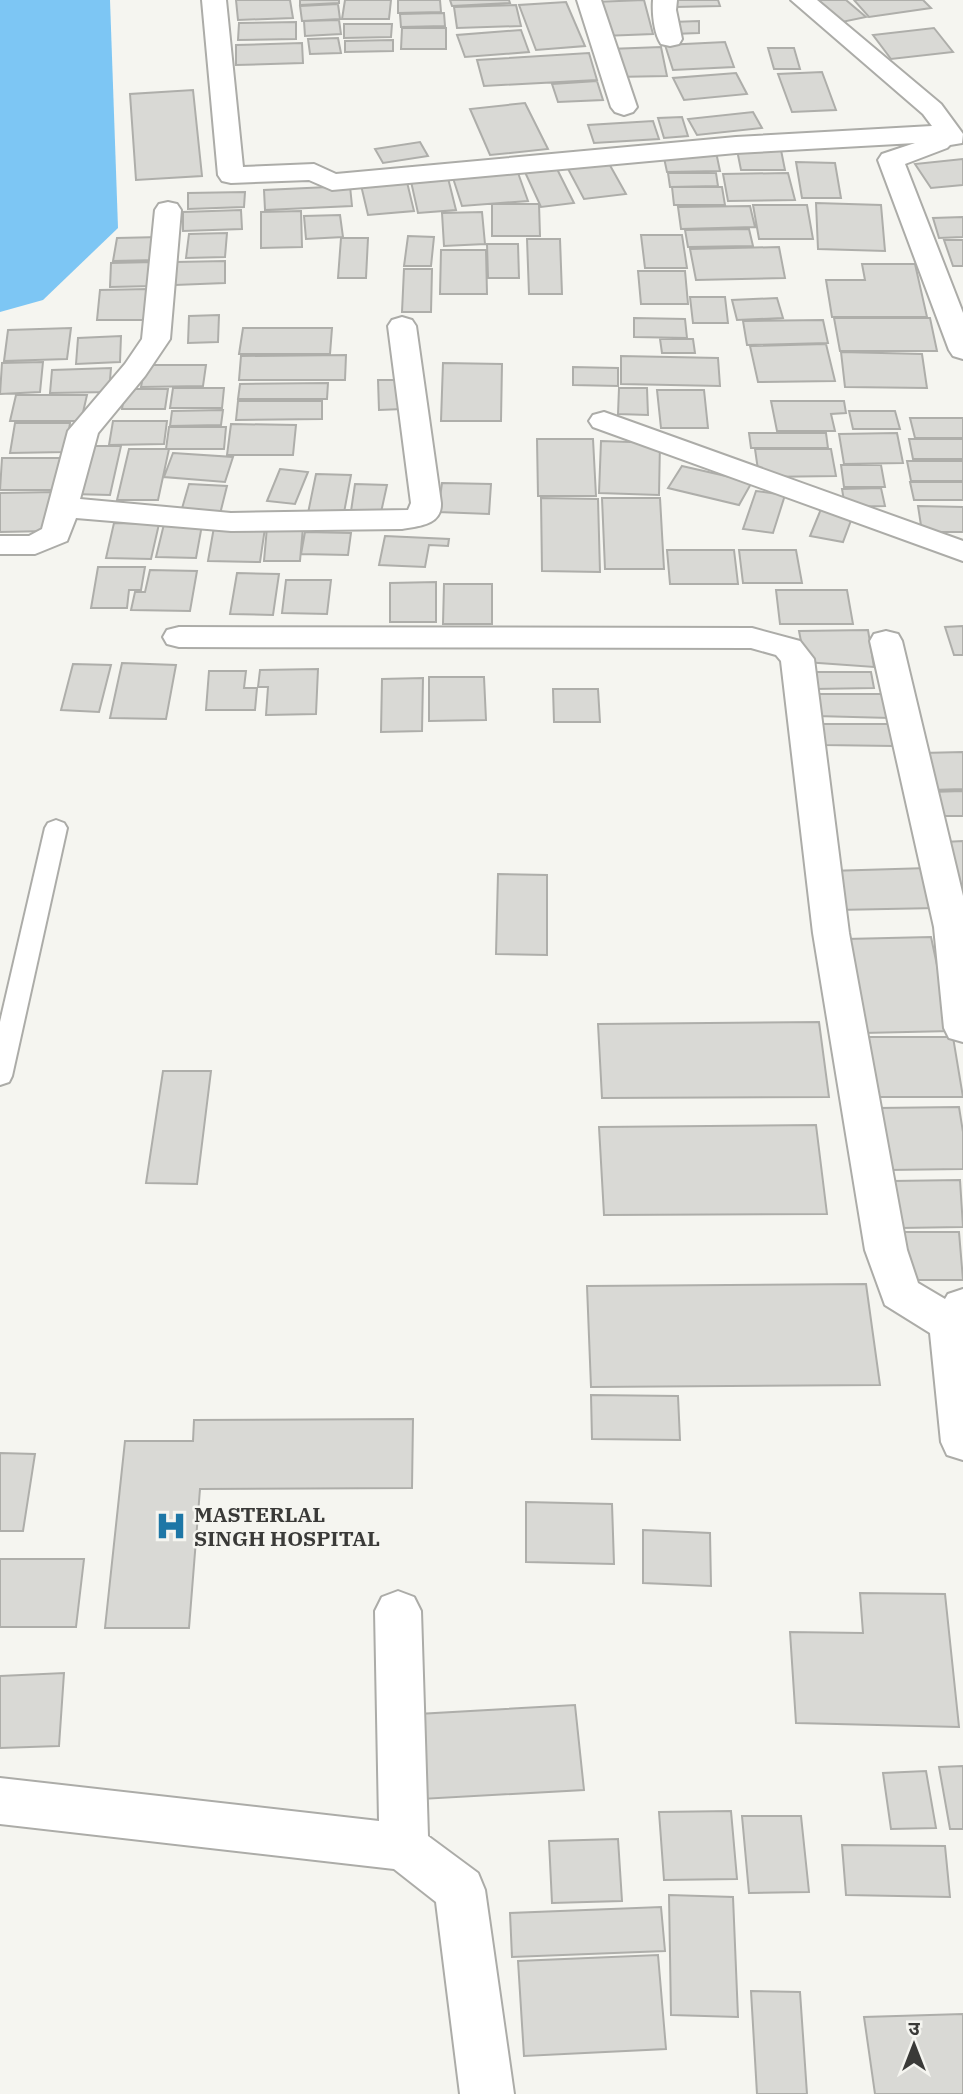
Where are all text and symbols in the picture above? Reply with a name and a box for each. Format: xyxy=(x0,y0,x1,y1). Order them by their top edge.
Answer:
place label: MASTERLAL SINGH HOSPITAL xyxy=(194,1500,380,1552)
hospital icon: MASTERLAL SINGH HOSPITAL xyxy=(154,1509,188,1543)
north arrow xyxy=(879,2010,949,2080)
text: उ xyxy=(908,2016,920,2040)

